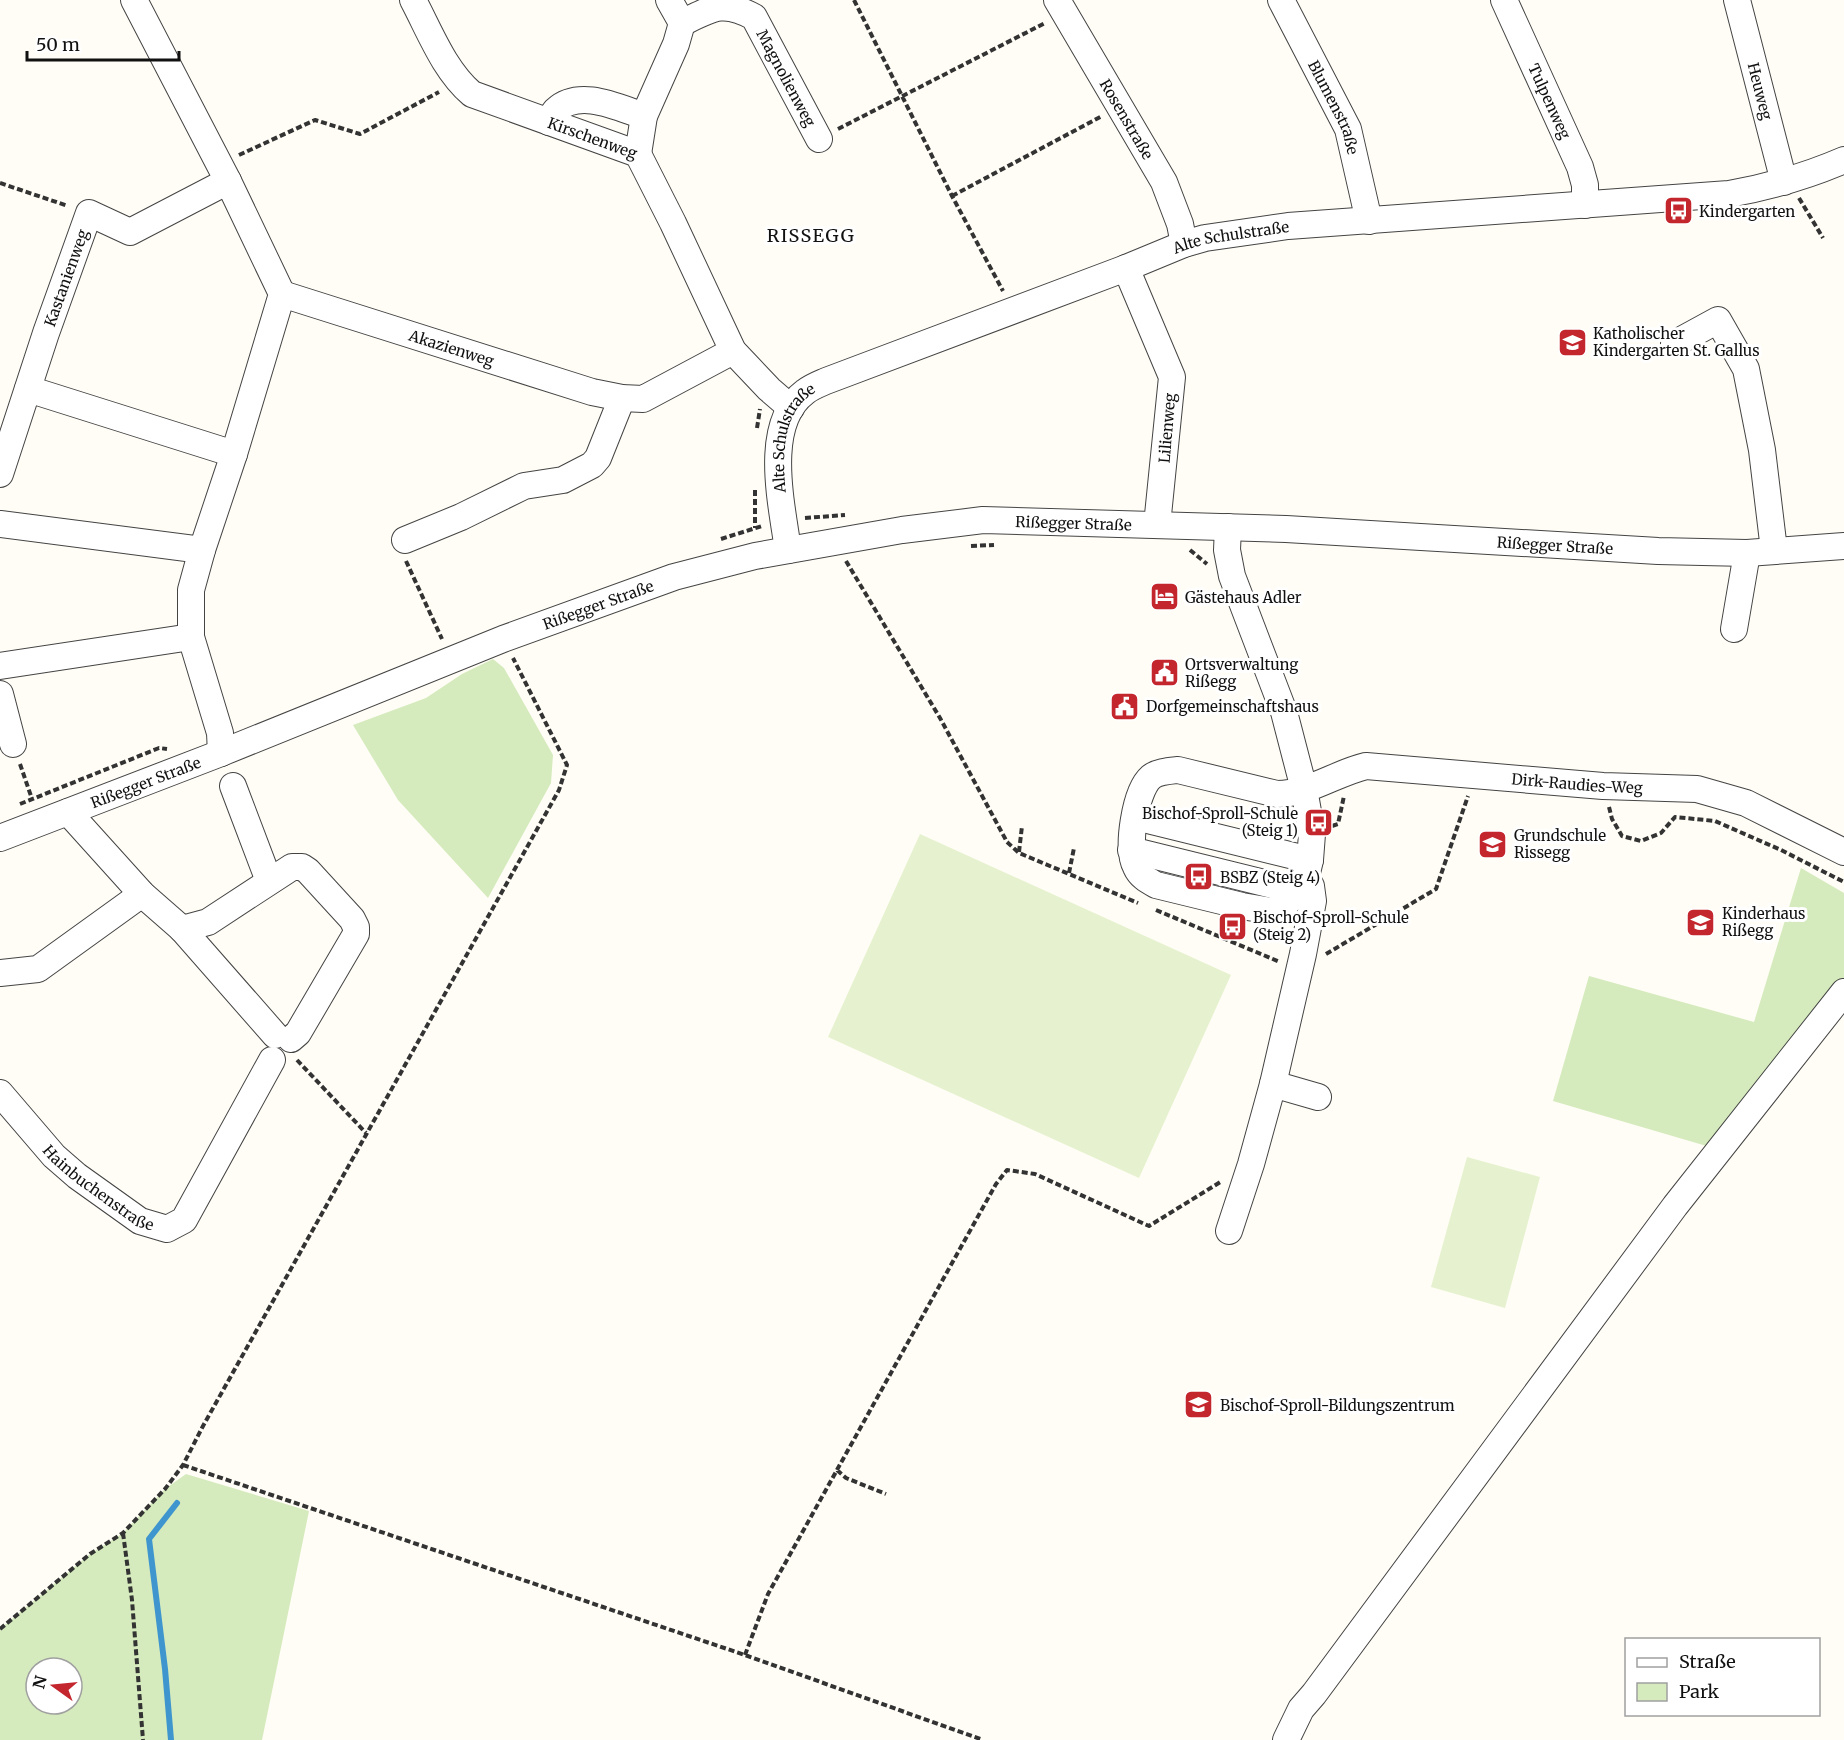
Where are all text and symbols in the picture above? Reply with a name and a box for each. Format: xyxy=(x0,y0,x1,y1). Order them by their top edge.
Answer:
scale bar xyxy=(27,24,178,62)
street label: Magnolienweg xyxy=(753,26,820,130)
text: 50 m xyxy=(36,33,80,56)
street label: Blumenstraße xyxy=(1304,57,1363,156)
street label: Tulpenweg xyxy=(1525,60,1575,142)
street label: Heuweg xyxy=(1744,60,1777,122)
street label: Rosenstraße xyxy=(1096,75,1158,163)
street label: Kirschenweg xyxy=(545,113,640,163)
bus stop icon: Kindergarten xyxy=(1662,195,1694,227)
place label: Kindergarten xyxy=(1699,202,1795,221)
street label: Alte Schulstraße xyxy=(1169,216,1290,258)
district label: RISSEGG xyxy=(767,224,855,247)
street label: Kastanienweg xyxy=(40,227,92,329)
place label: Katholischer Kindergarten St. Gallus xyxy=(1593,324,1760,360)
street label: Akazienweg xyxy=(406,325,497,370)
school or university icon: Katholischer Kindergarten St. Gallus xyxy=(1556,326,1588,358)
street label: Alte Schulstraße xyxy=(769,378,818,495)
street label: Lilienweg xyxy=(1154,392,1180,464)
street label: Rißegger Straße xyxy=(1015,511,1132,534)
street label: Rißegger Straße xyxy=(1496,532,1614,558)
street label: Rißegger Straße xyxy=(540,576,656,633)
hotel icon: Gästehaus Adler xyxy=(1148,581,1180,613)
place label: Gästehaus Adler xyxy=(1185,588,1302,607)
place label: Ortsverwaltung Rißegg xyxy=(1185,655,1298,691)
public building icon: Ortsverwaltung Rißegg xyxy=(1148,657,1180,689)
public building icon: Dorfgemeinschaftshaus xyxy=(1109,690,1141,722)
place label: Dorfgemeinschaftshaus xyxy=(1146,697,1319,716)
street label: Rißegger Straße xyxy=(88,752,204,812)
street label: Dirk-Raudies-Weg xyxy=(1511,769,1643,797)
place label: Bischof-Sproll-Schule (Steig 1) xyxy=(1142,804,1298,840)
bus stop icon: Bischof-Sproll-Schule (Steig 1) xyxy=(1303,806,1335,838)
place label: Grundschule Rissegg xyxy=(1514,826,1606,862)
school or university icon: Grundschule Rissegg xyxy=(1477,828,1509,860)
bus stop icon: BSBZ (Steig 4) xyxy=(1183,861,1215,893)
place label: BSBZ (Steig 4) xyxy=(1220,868,1320,887)
place label: Kinderhaus Rißegg xyxy=(1722,904,1805,940)
school or university icon: Kinderhaus Rißegg xyxy=(1685,906,1717,938)
place label: Bischof-Sproll-Schule (Steig 2) xyxy=(1253,908,1409,944)
bus stop icon: Bischof-Sproll-Schule (Steig 2) xyxy=(1216,910,1248,942)
street label: Hainbuchenstraße xyxy=(39,1141,156,1234)
school or university icon: Bischof-Sproll-Bildungszentrum xyxy=(1183,1389,1215,1421)
place label: Bischof-Sproll-Bildungszentrum xyxy=(1220,1396,1455,1415)
legend xyxy=(1625,1638,1820,1716)
text: Straße xyxy=(1679,1650,1736,1673)
north arrow xyxy=(24,1656,84,1716)
text: N xyxy=(28,1673,51,1691)
text: Park xyxy=(1679,1680,1720,1703)

